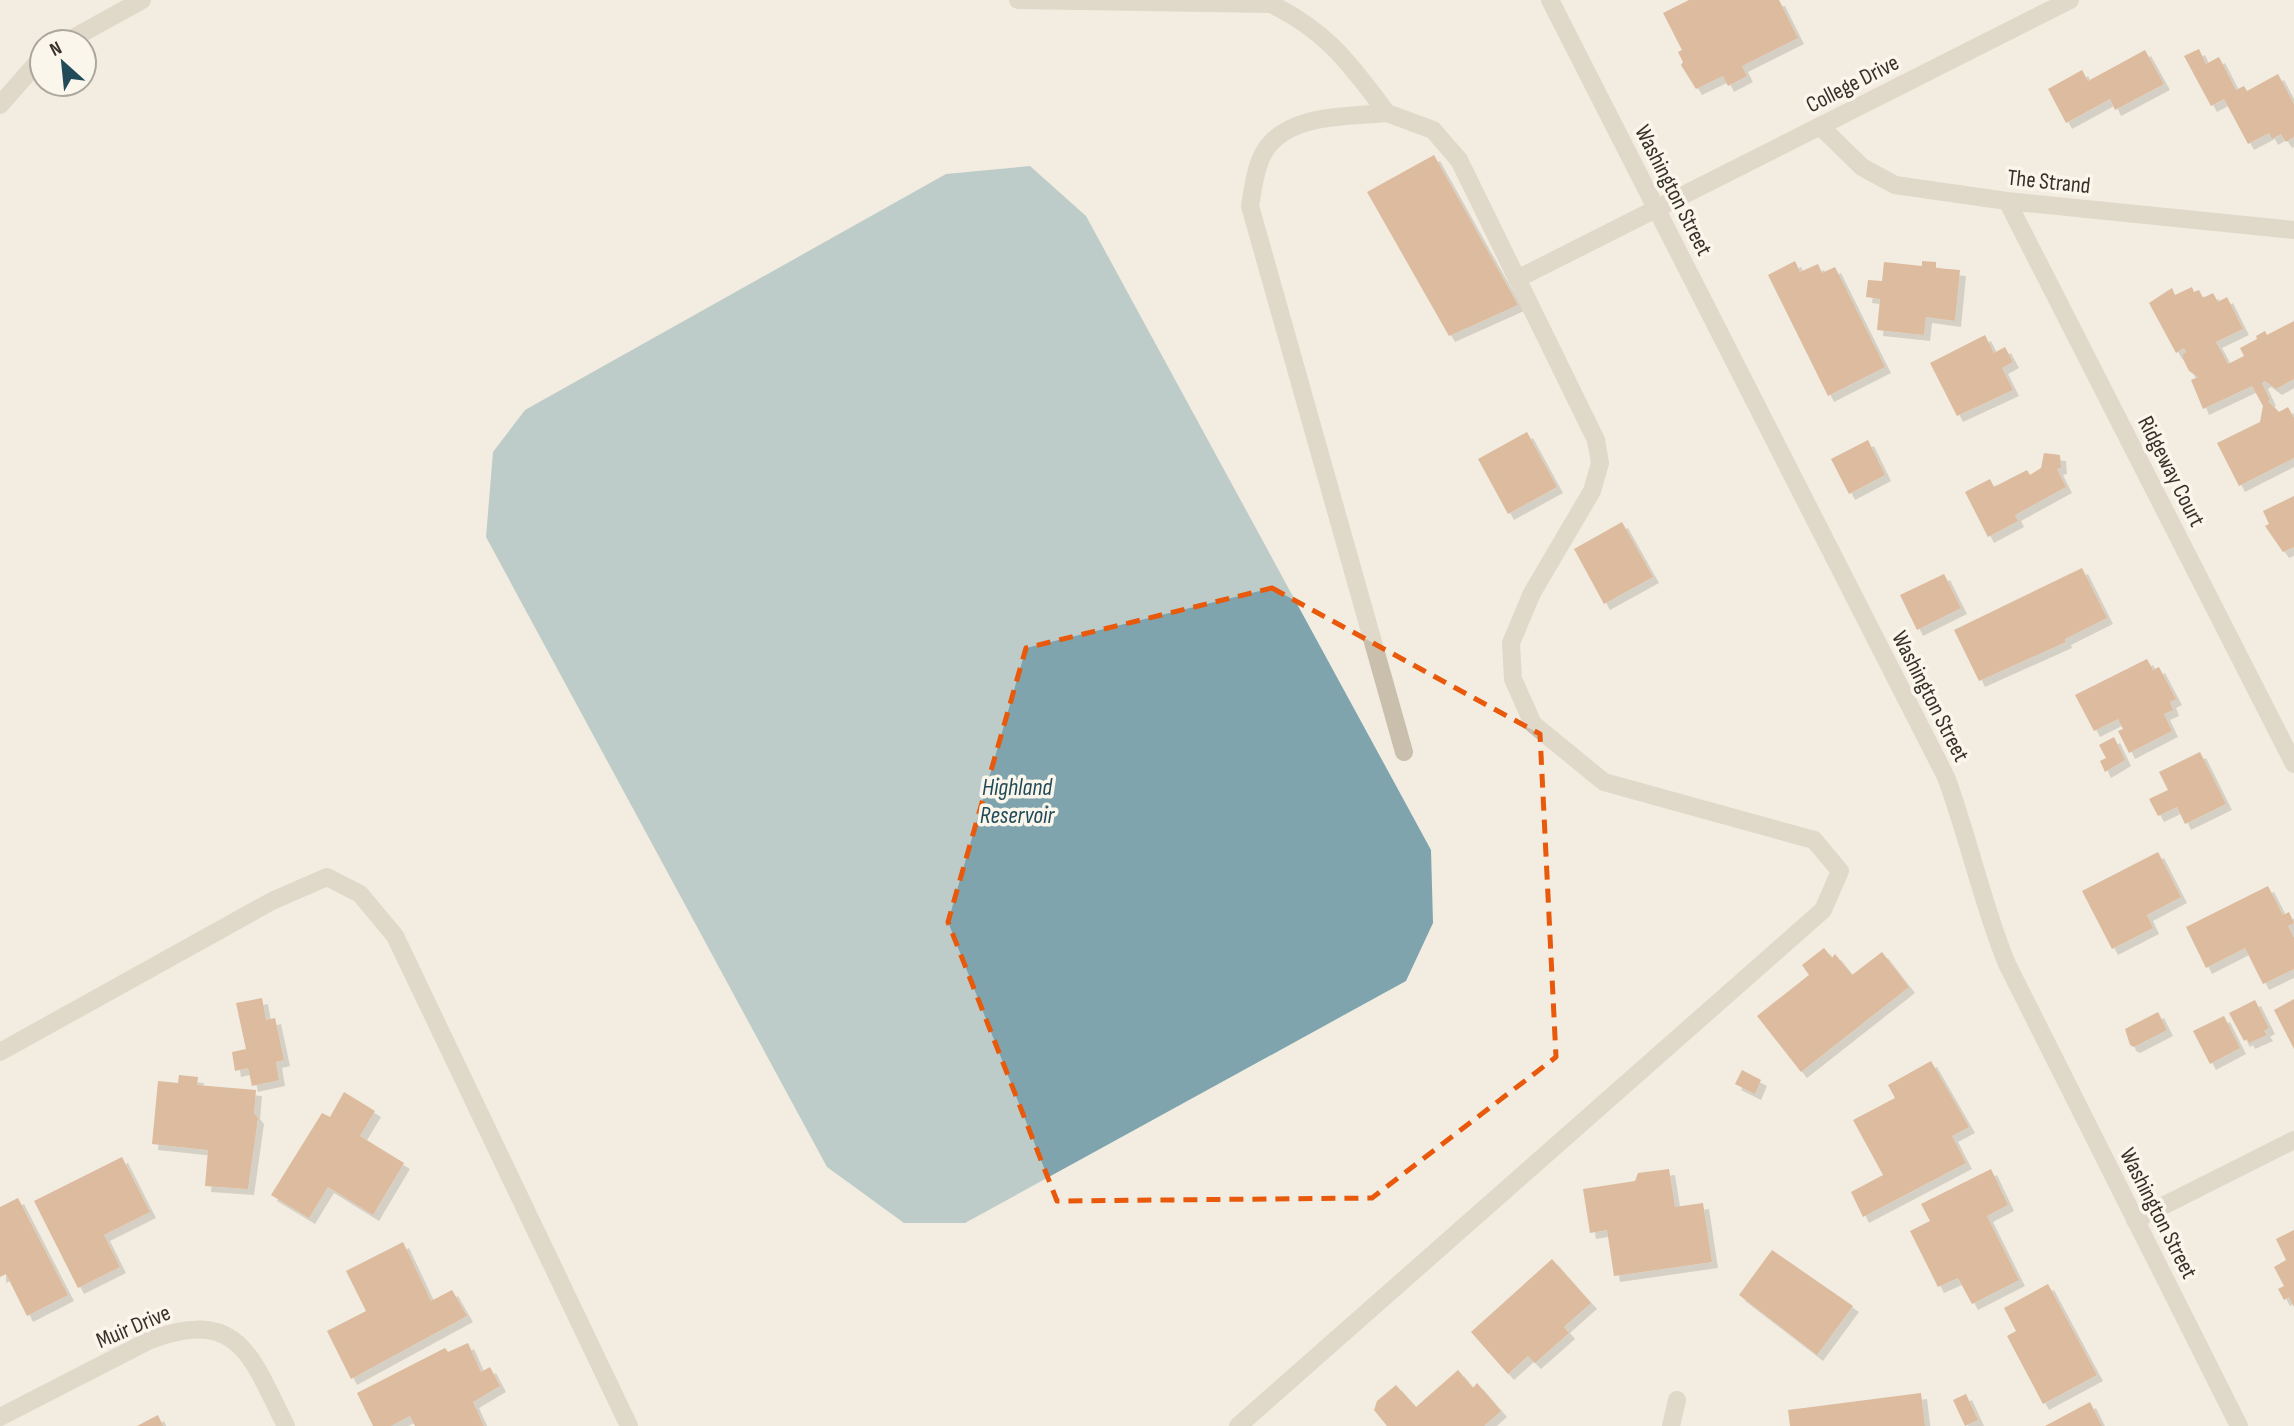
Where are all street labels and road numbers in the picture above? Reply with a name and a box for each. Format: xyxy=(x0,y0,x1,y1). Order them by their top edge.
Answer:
street label: College Drive xyxy=(1801,49,1904,119)
street label: Washington Street xyxy=(1628,120,1718,260)
street label: The Strand xyxy=(2006,164,2092,200)
street label: Ridgeway Court xyxy=(2131,411,2211,532)
street label: Washington Street xyxy=(1885,626,1975,766)
street label: Washington Street xyxy=(2113,1143,2203,1283)
street label: Muir Drive xyxy=(92,1299,175,1355)

